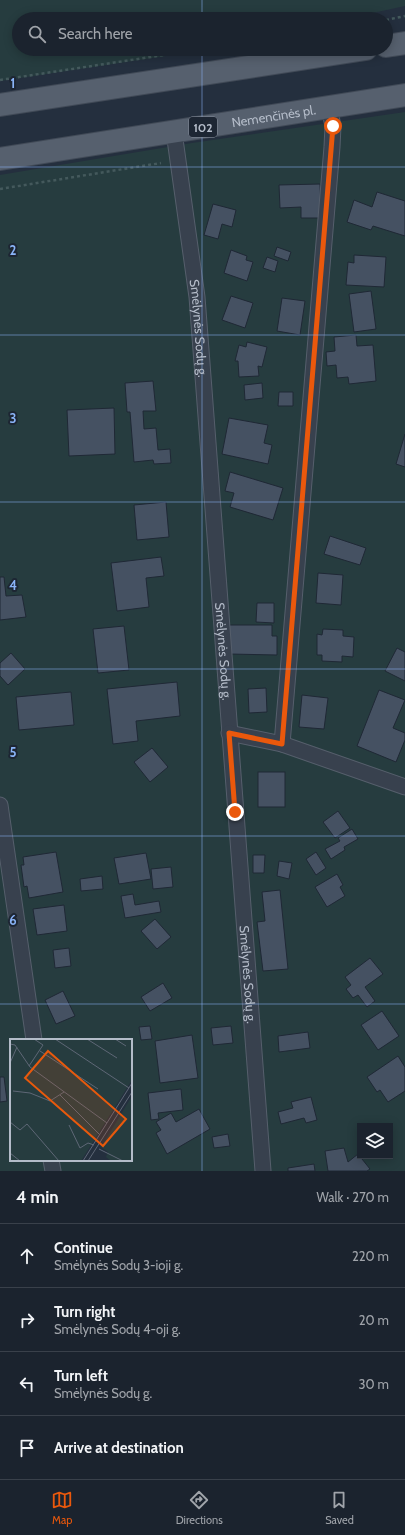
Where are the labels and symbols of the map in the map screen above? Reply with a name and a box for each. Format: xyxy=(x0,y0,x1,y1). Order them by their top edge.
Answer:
text: 1 xyxy=(11,75,15,91)
street label: Nemenčinės pl. xyxy=(230,101,317,130)
road number: 102 xyxy=(189,117,217,137)
route start xyxy=(324,117,342,135)
text: 2 xyxy=(10,242,17,258)
street label: Smėlynės Sodų g. xyxy=(187,278,211,378)
text: 3 xyxy=(9,410,17,426)
text: 4 xyxy=(9,577,17,593)
street label: Smėlynės Sodų g. xyxy=(212,602,235,701)
text: 5 xyxy=(10,744,17,760)
route end xyxy=(226,803,244,821)
text: 6 xyxy=(9,912,17,928)
street label: Smėlynės Sodų g. xyxy=(236,925,260,1024)
inset map xyxy=(10,1039,132,1161)

